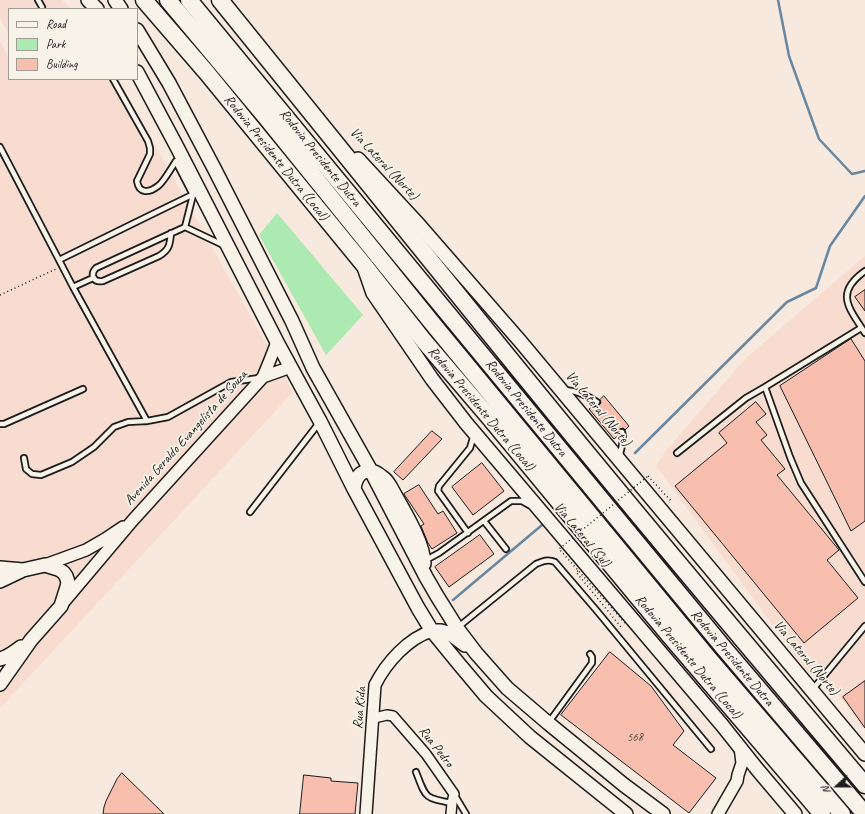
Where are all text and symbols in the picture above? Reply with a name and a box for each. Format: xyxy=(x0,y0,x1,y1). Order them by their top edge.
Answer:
legend xyxy=(8,8,138,80)
text: Road xyxy=(46,16,66,32)
text: Park xyxy=(46,36,65,52)
text: Building xyxy=(46,56,78,72)
street label: Rodovia Presidente Dutra (Local) xyxy=(220,92,332,224)
street label: Rodovia Presidente Dutra xyxy=(276,106,364,210)
street label: Via Lateral (Norte) xyxy=(346,124,422,204)
street label: Rodovia Presidente Dutra (Local) xyxy=(424,343,538,475)
street label: Rodovia Presidente Dutra xyxy=(482,356,570,460)
street label: Avenida Geraldo Evangelista de Souza xyxy=(121,367,251,509)
street label: Via Lateral (Norte) xyxy=(562,368,634,450)
street label: Via Lateral (Sul) xyxy=(550,499,614,571)
street label: Rodovia Presidente Dutra (Local) xyxy=(631,591,745,723)
street label: Rodovia Presidente Dutra xyxy=(687,606,777,710)
street label: Via Lateral (Norte) xyxy=(770,617,842,699)
street label: Rua Kida xyxy=(350,686,370,730)
street label: Rua Pedro xyxy=(415,723,457,771)
house number: 568 xyxy=(627,731,643,745)
north arrow xyxy=(817,766,857,806)
text: N xyxy=(818,785,834,796)

